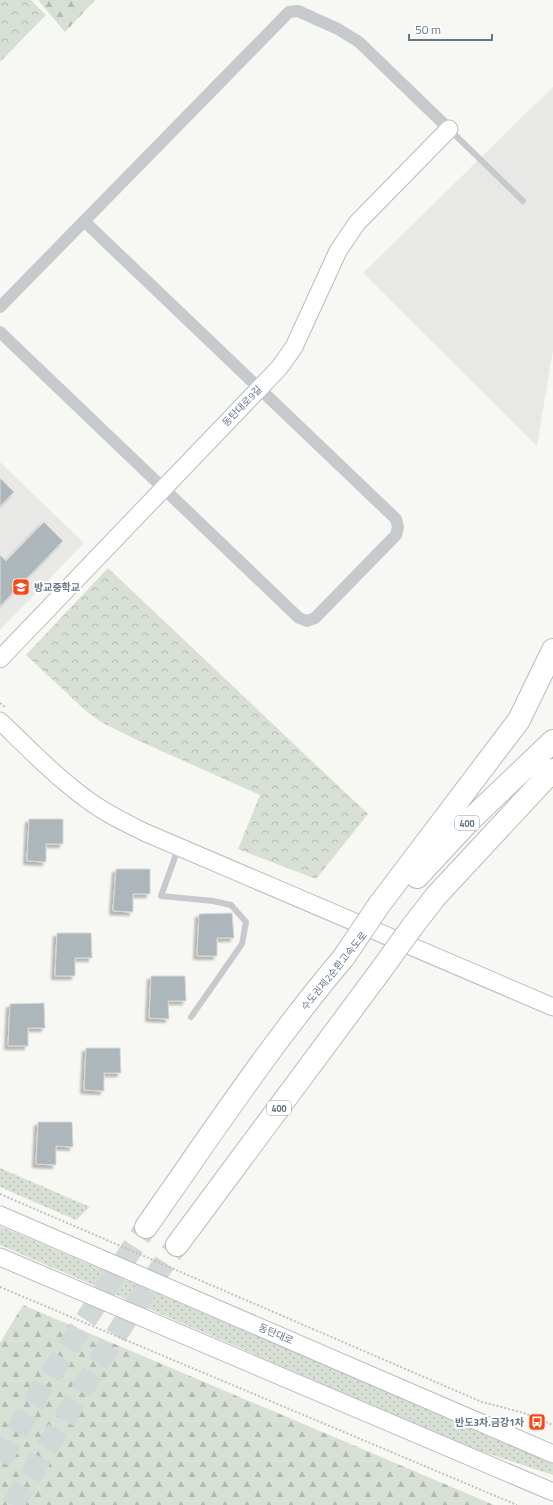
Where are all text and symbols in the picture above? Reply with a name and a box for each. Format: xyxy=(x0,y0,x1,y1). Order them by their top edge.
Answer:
scale bar xyxy=(409,16,492,42)
text: 50 m xyxy=(415,20,441,39)
street label: 동탄대로9길 xyxy=(219,382,265,430)
school or university icon: 방교중학교 xyxy=(11,577,31,597)
place label: 방교중학교 xyxy=(34,580,80,595)
road number: 400 xyxy=(455,816,479,830)
street label: 수도권제2순환고속도로 xyxy=(297,928,371,1014)
road number: 400 xyxy=(267,1101,291,1115)
street label: 동탄대로 xyxy=(256,1320,296,1348)
bus stop icon: 반도3차.금강1차 xyxy=(527,1412,547,1432)
place label: 반도3차.금강1차 xyxy=(455,1415,525,1430)

